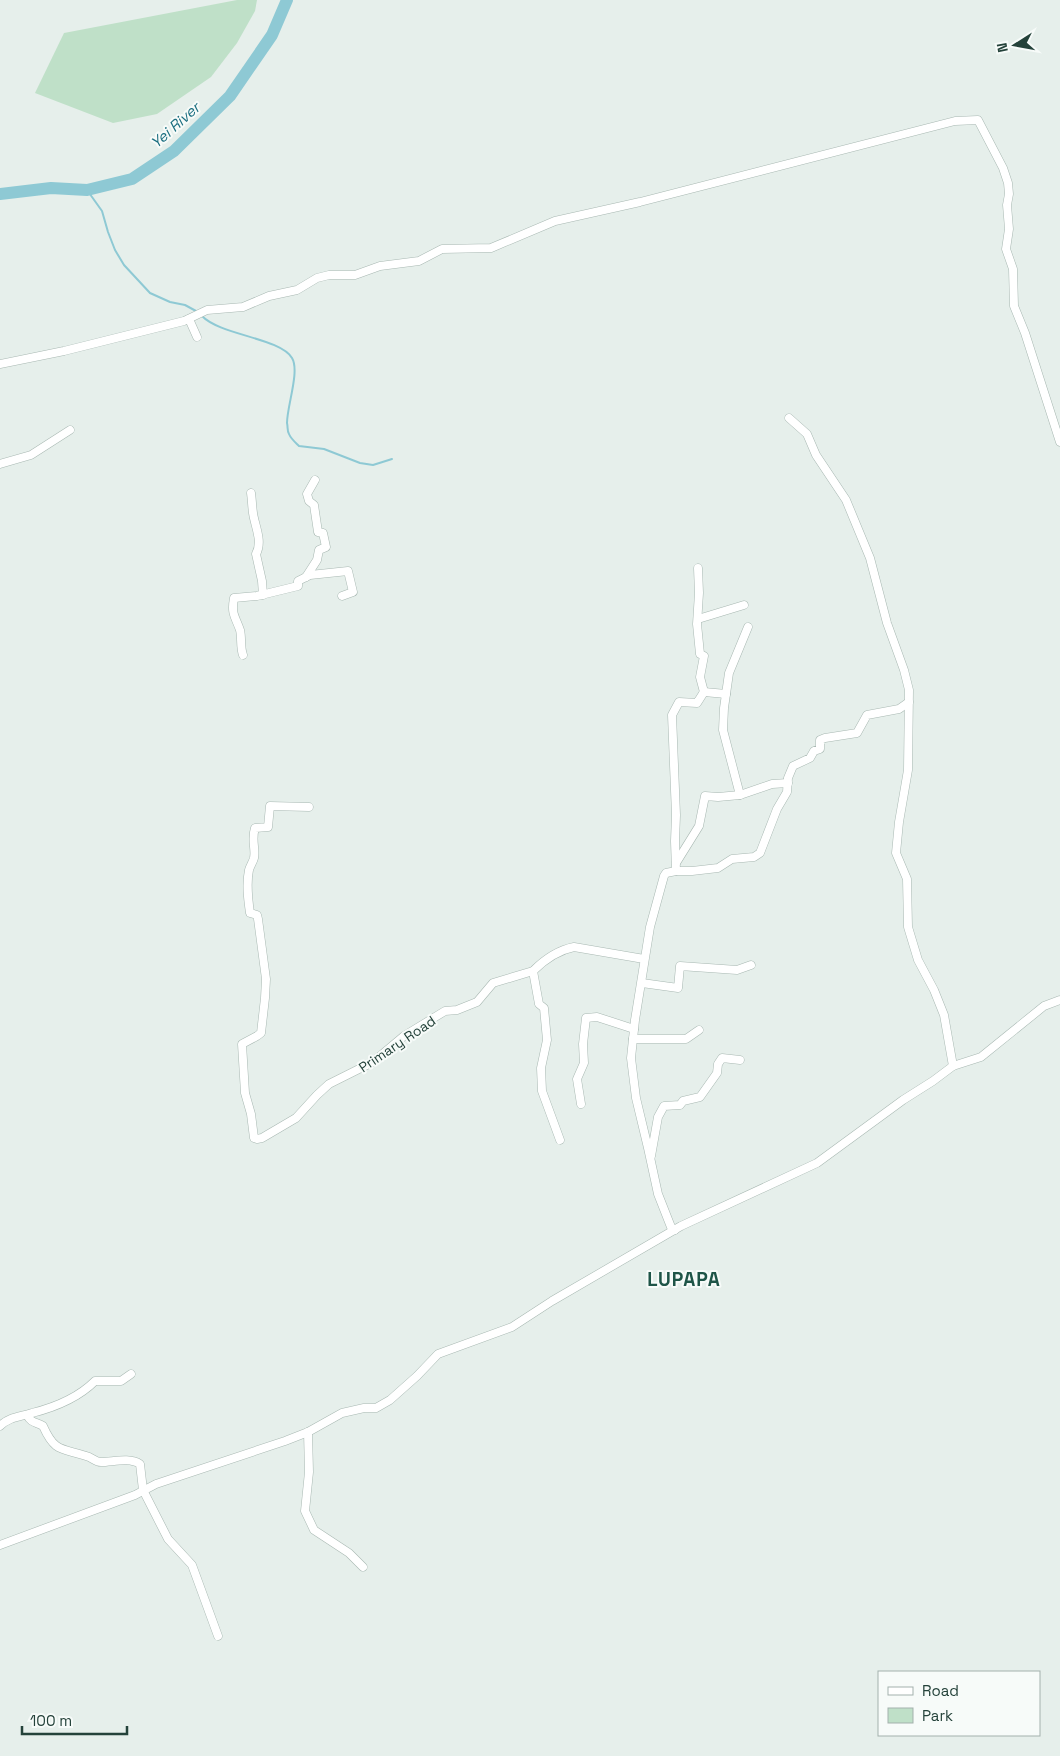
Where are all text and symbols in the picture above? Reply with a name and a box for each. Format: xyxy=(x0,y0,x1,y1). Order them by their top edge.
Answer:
north arrow xyxy=(990,20,1040,70)
text: N xyxy=(993,41,1012,54)
water label: Yei River xyxy=(146,97,205,152)
street label: Primary Road xyxy=(355,1012,439,1076)
district label: LUPAPA xyxy=(647,1267,721,1292)
legend xyxy=(878,1671,1040,1736)
text: Road xyxy=(922,1681,959,1700)
scale bar xyxy=(22,1704,128,1736)
text: Park xyxy=(922,1706,953,1725)
text: 100 m xyxy=(30,1711,72,1730)

